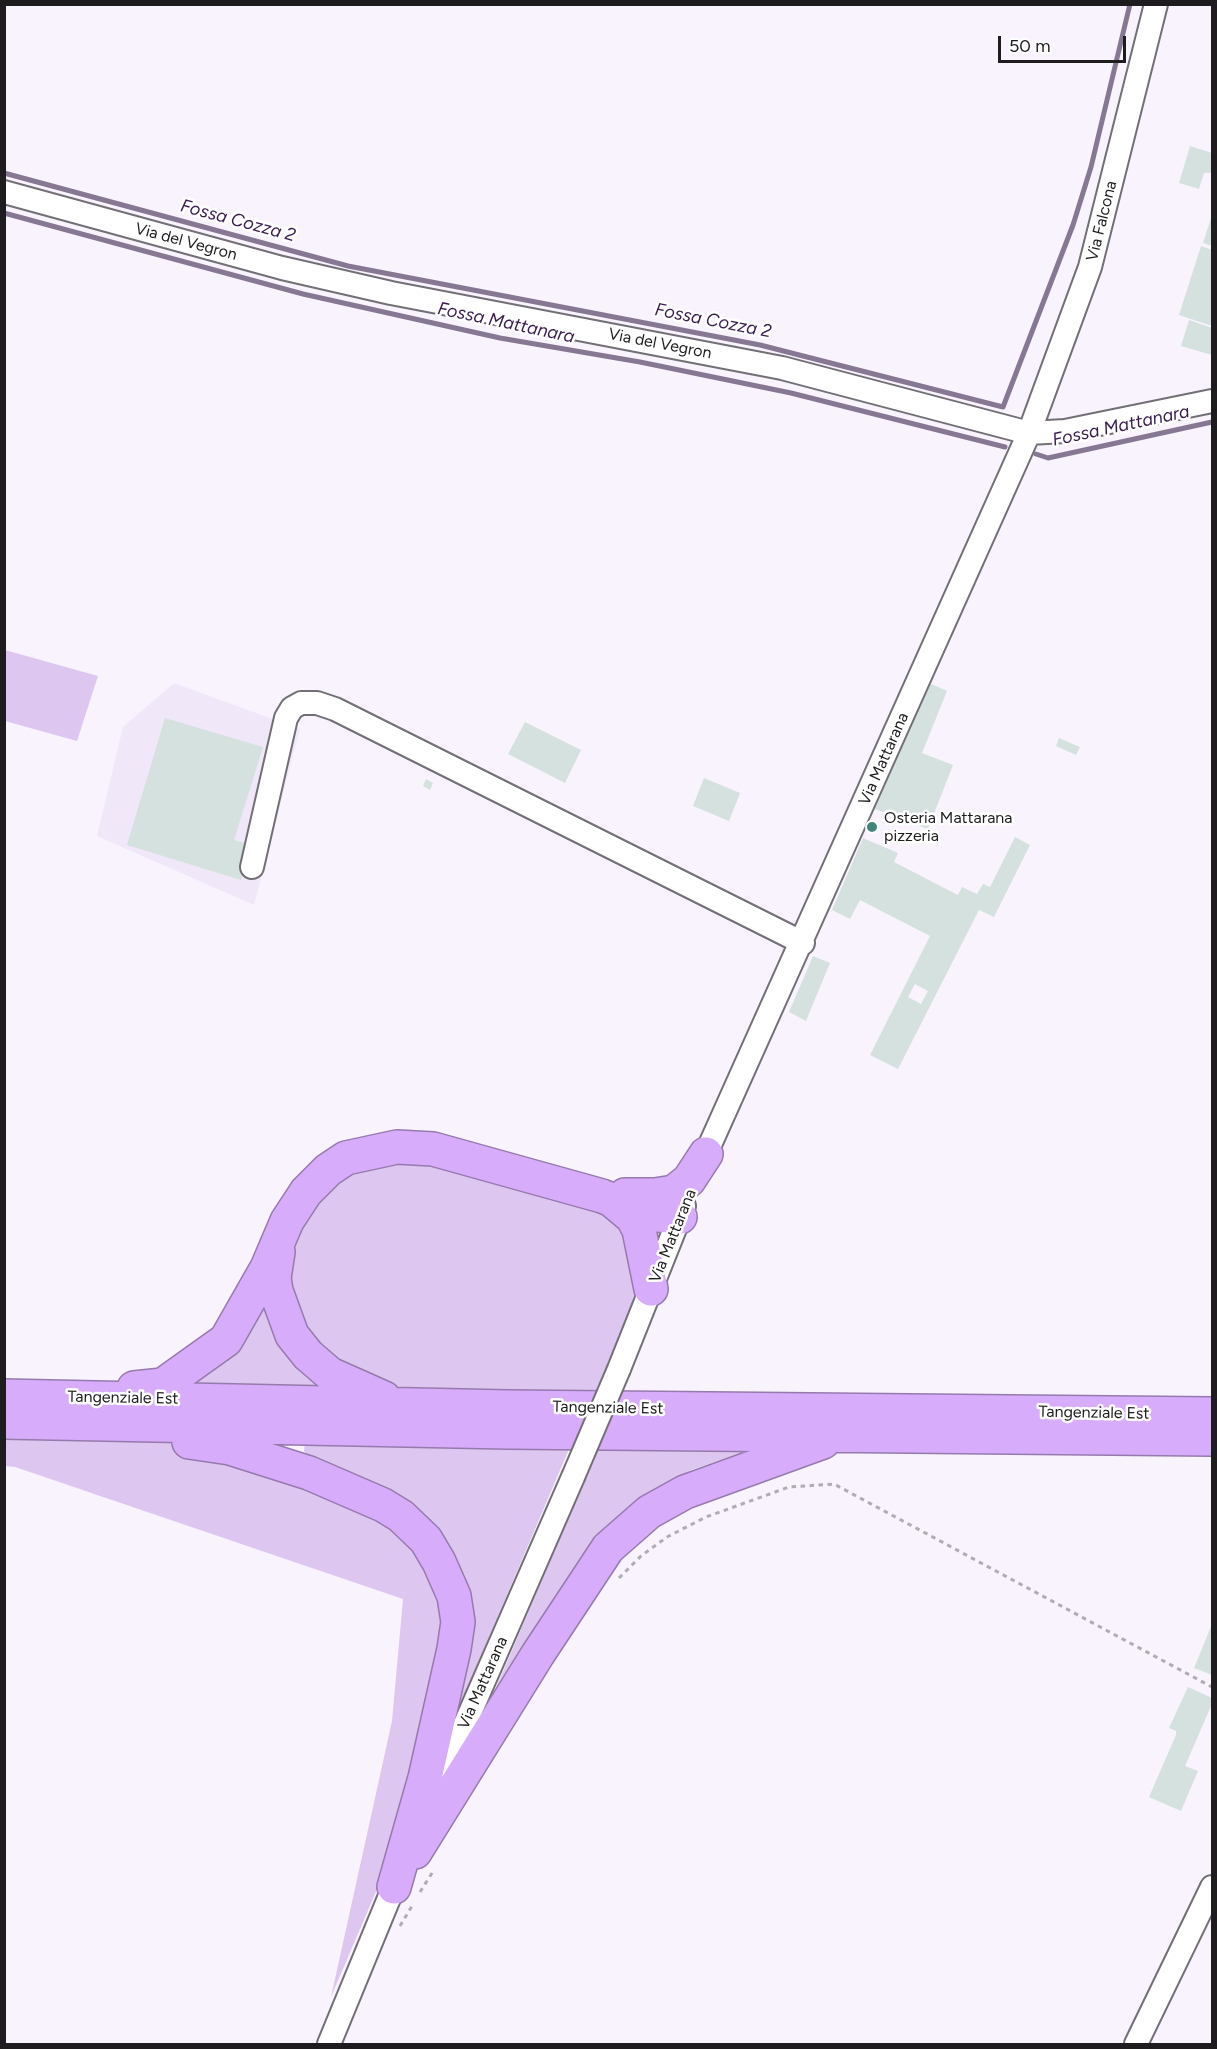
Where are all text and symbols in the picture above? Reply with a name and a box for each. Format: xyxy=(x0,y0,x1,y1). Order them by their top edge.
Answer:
scale bar xyxy=(1001,24,1128,62)
text: 50 m xyxy=(1009,35,1051,57)
street label: Via Falcona xyxy=(1083,179,1121,263)
water label: Fossa Cozza 2 xyxy=(178,195,298,247)
street label: Via del Vegron xyxy=(133,219,239,265)
water label: Fossa Mattanara xyxy=(435,298,577,348)
water label: Fossa Cozza 2 xyxy=(653,299,773,343)
street label: Via del Vegron xyxy=(607,325,713,363)
water label: Fossa Mattanara xyxy=(1050,401,1192,451)
street label: Via Mattarana xyxy=(855,710,913,808)
place label: Osteria Mattarana pizzeria xyxy=(884,808,1012,846)
marker: Osteria Mattarana pizzeria xyxy=(865,820,879,834)
street label: Via Mattarana xyxy=(645,1186,701,1286)
street label: Tangenziale Est xyxy=(67,1387,179,1409)
street label: Tangenziale Est xyxy=(552,1397,664,1419)
street label: Tangenziale Est xyxy=(1038,1402,1150,1424)
street label: Via Mattarana xyxy=(454,1634,512,1732)

